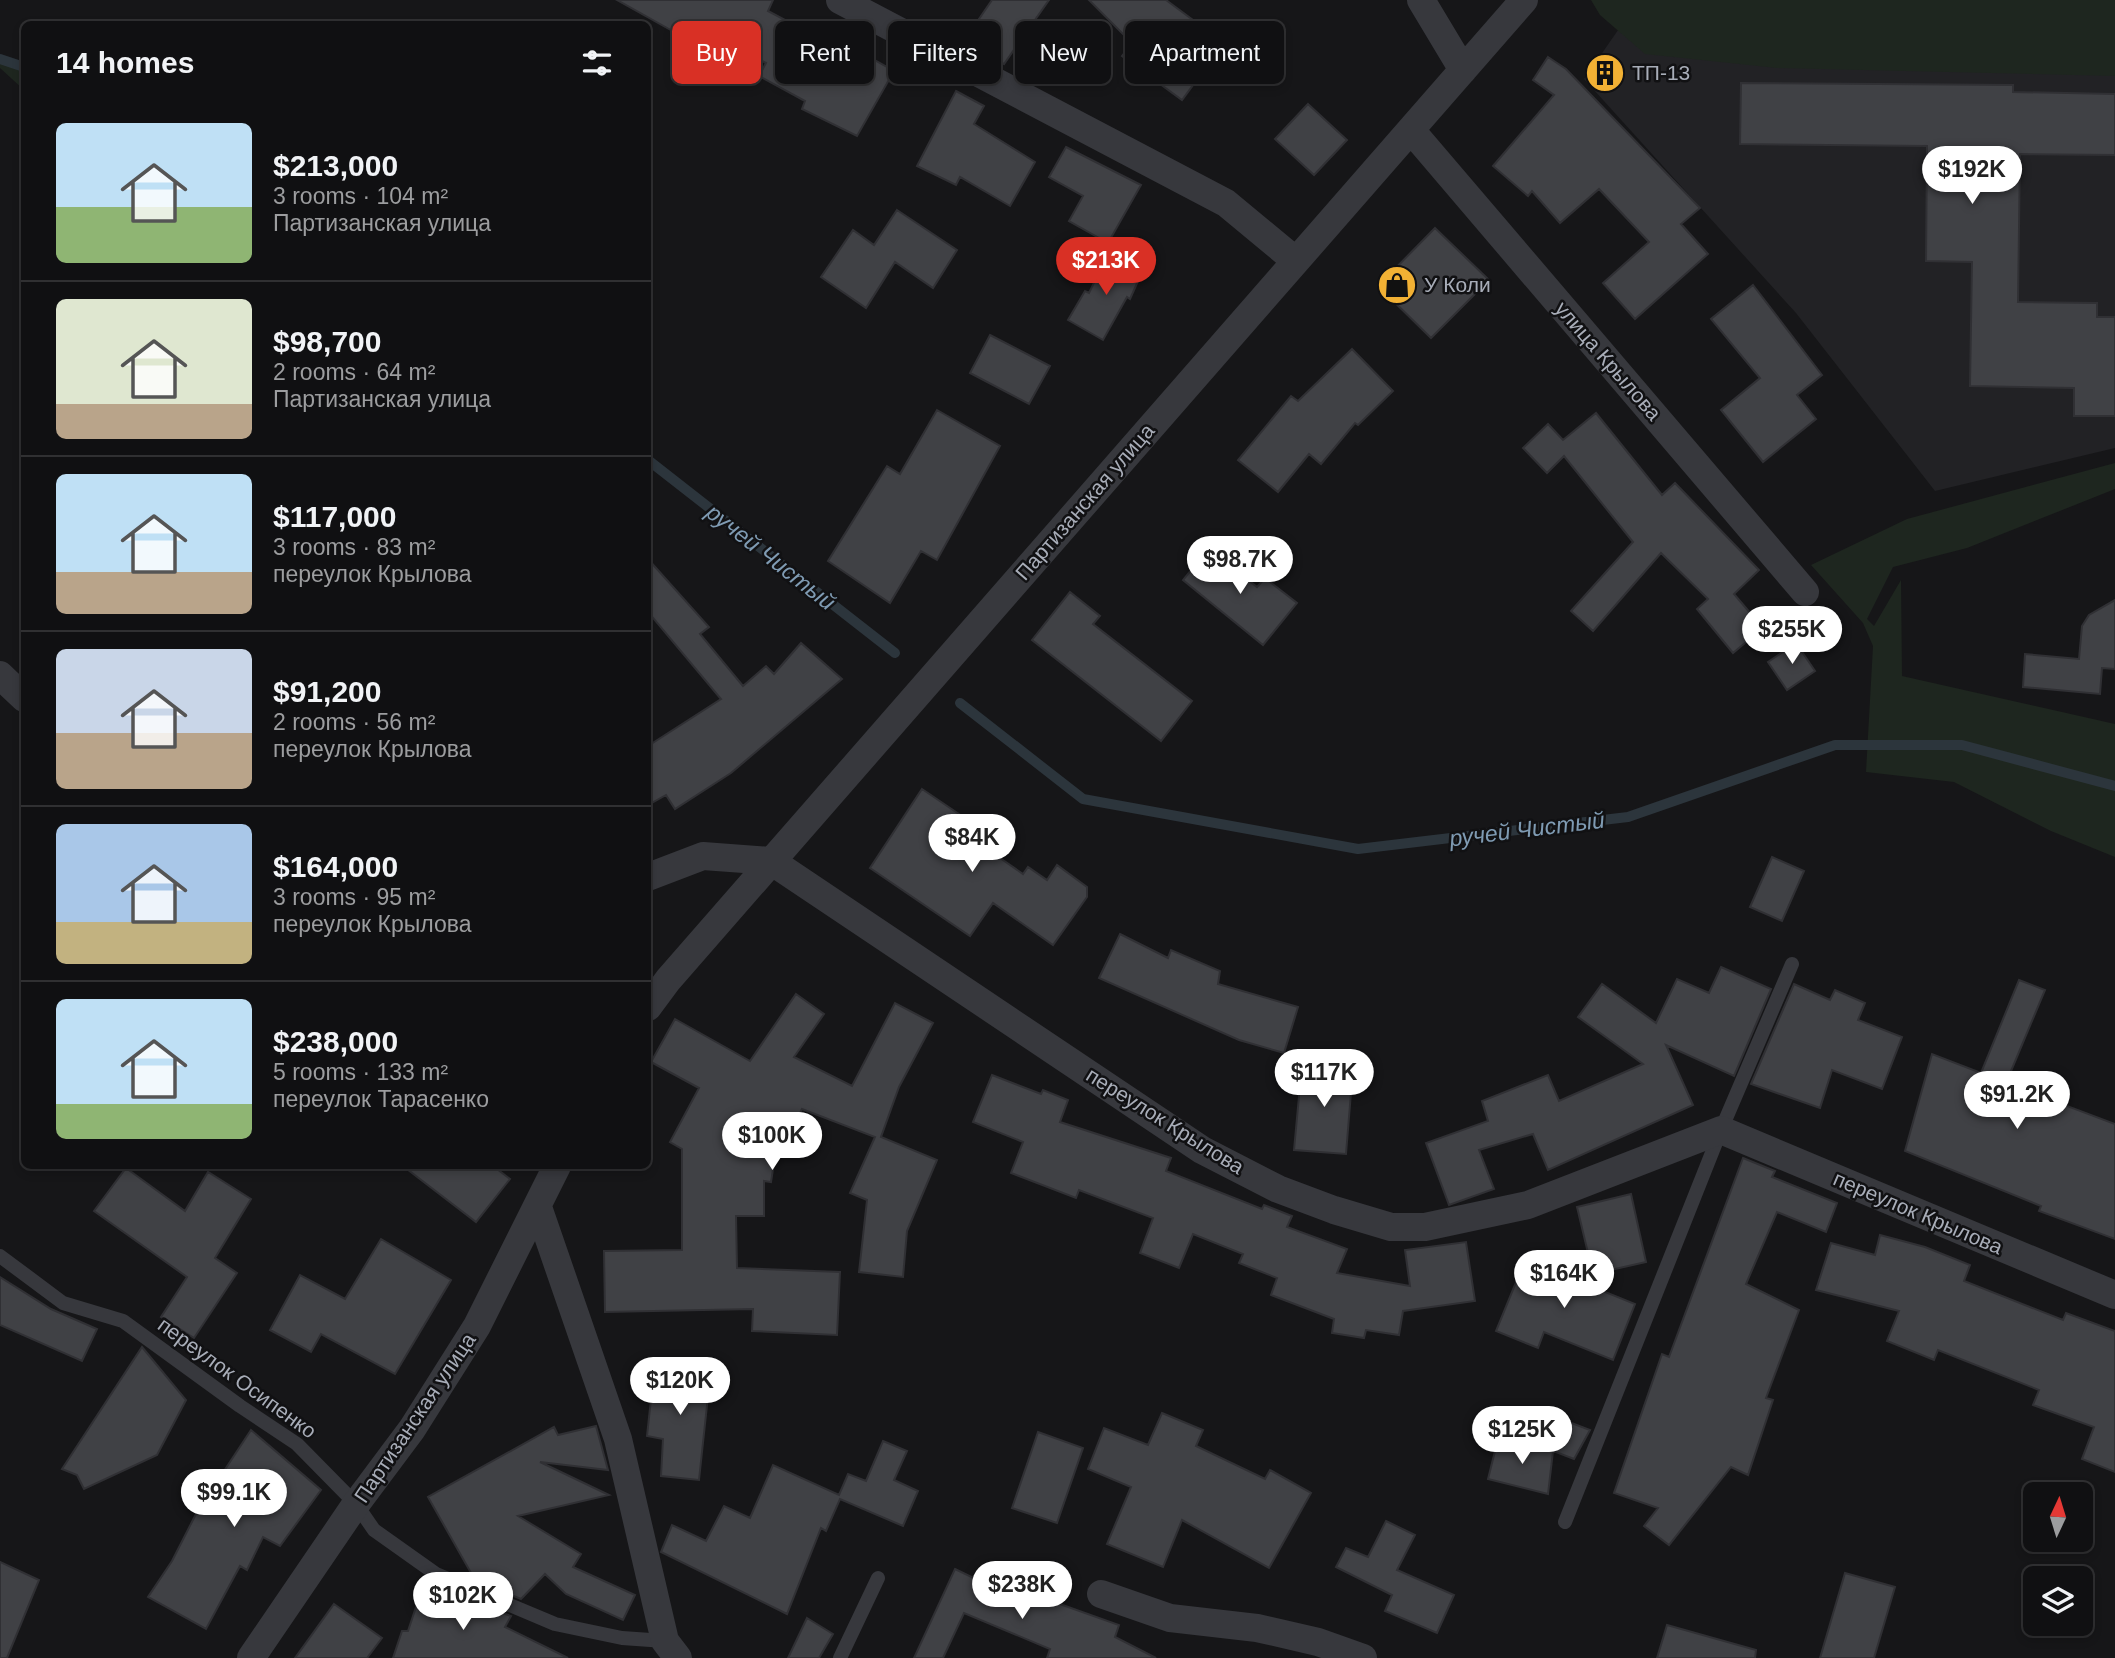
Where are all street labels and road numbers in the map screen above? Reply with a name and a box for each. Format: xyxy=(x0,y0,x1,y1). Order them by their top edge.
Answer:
street label: улица Крылова xyxy=(1551,297,1666,425)
street label: Партизанская улица xyxy=(1011,419,1159,584)
street label: переулок Крылова xyxy=(1082,1063,1248,1178)
street label: переулок Крылова xyxy=(1830,1167,2006,1259)
street label: переулок Осипенко xyxy=(154,1313,321,1443)
street label: Партизанская улица xyxy=(349,1329,480,1507)

